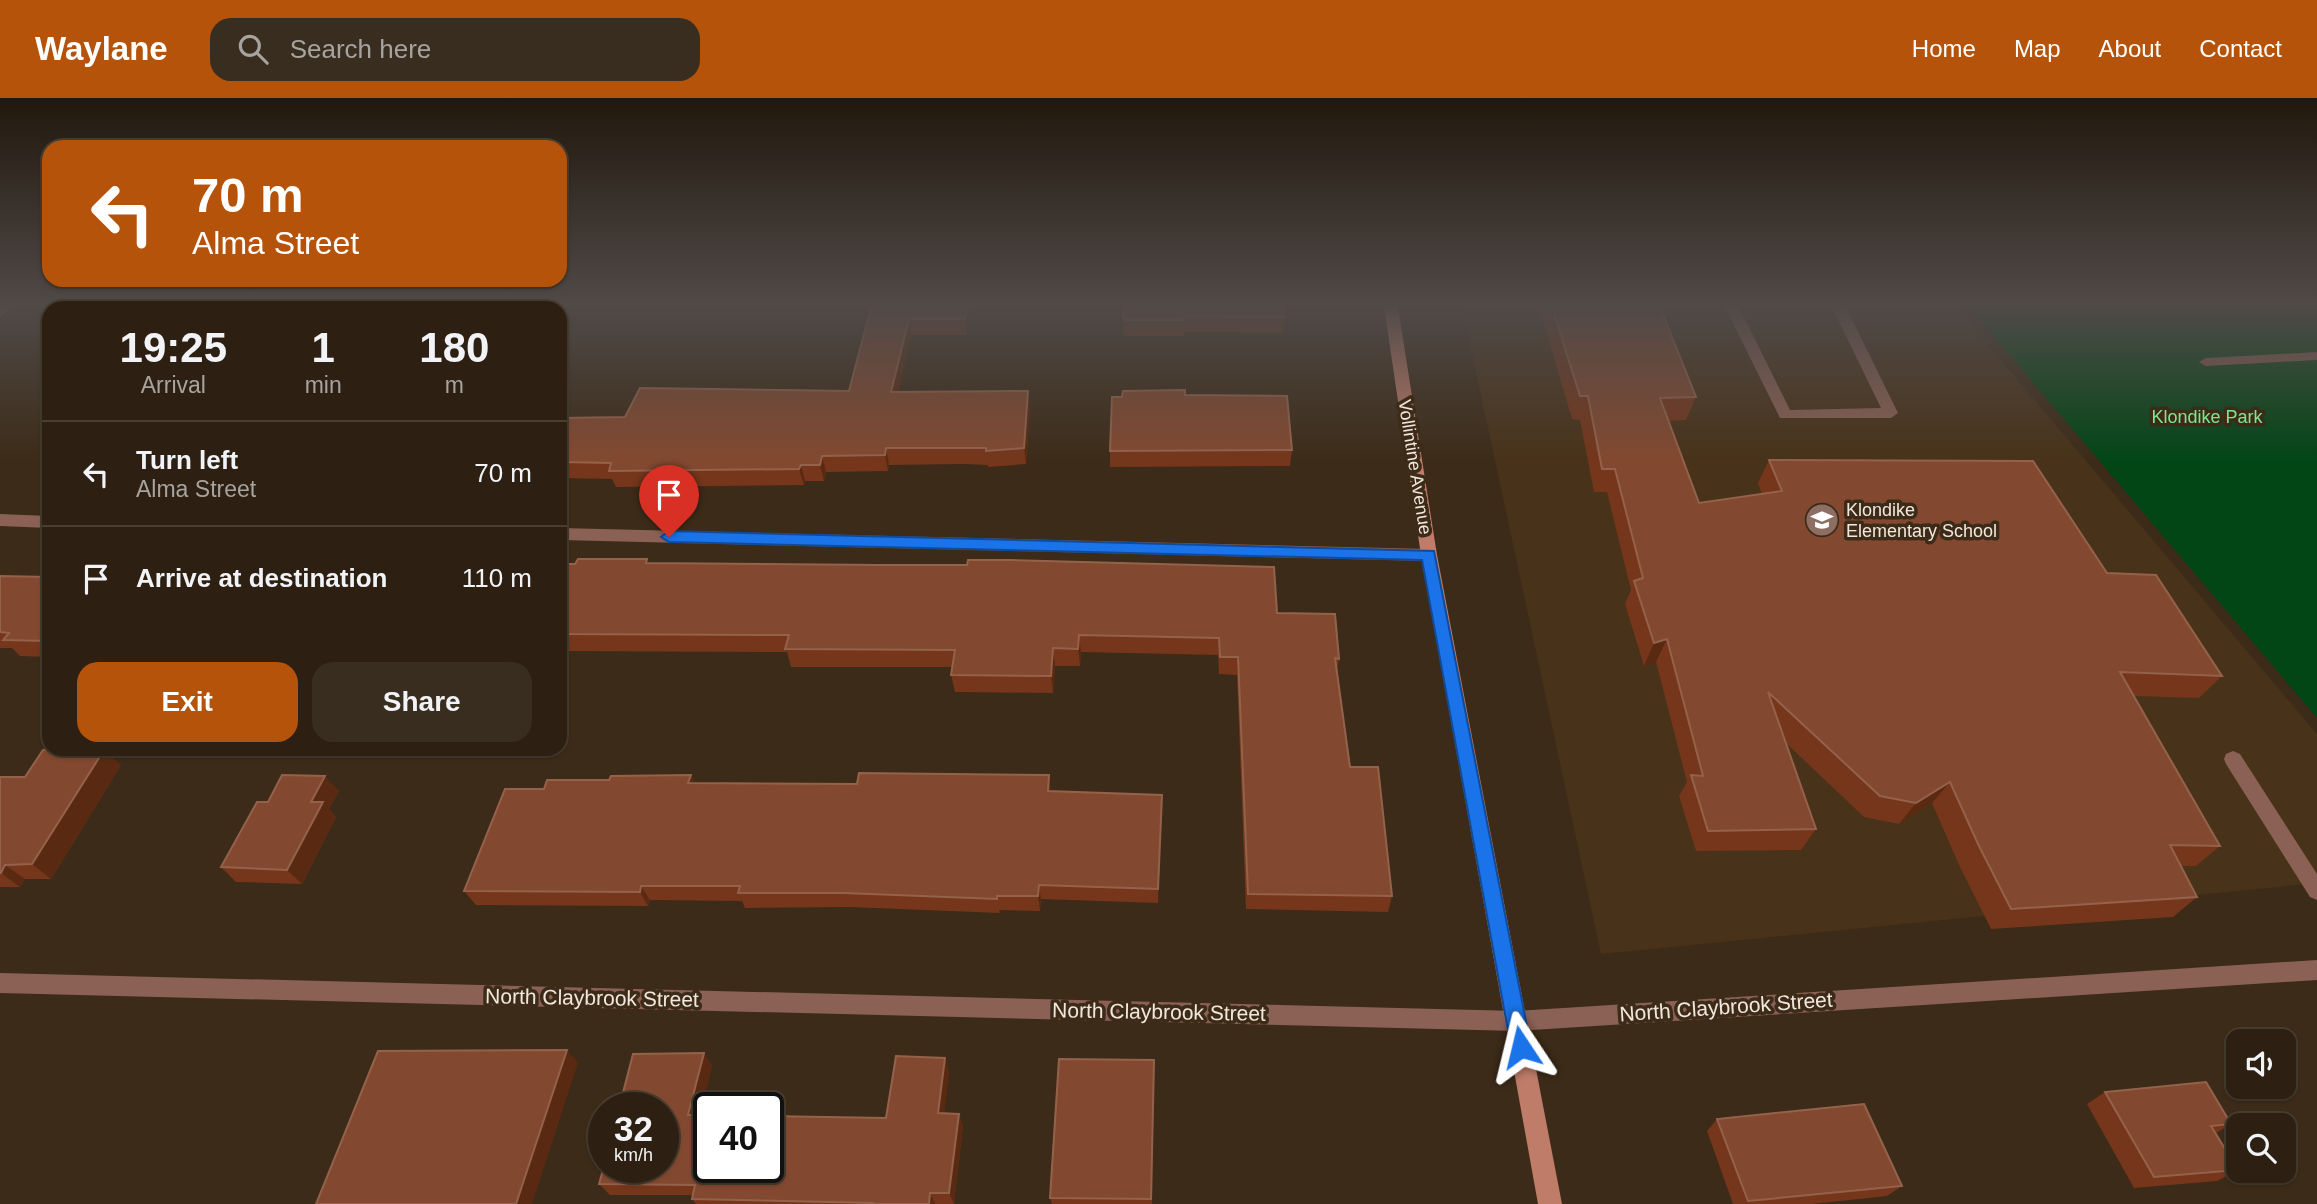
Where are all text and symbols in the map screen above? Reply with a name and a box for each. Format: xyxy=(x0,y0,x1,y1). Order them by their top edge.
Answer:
search box xyxy=(210,18,700,81)
text: Waylane xyxy=(35,30,168,67)
icon: search xyxy=(234,30,272,68)
text: Search here xyxy=(290,34,431,64)
text: Home xyxy=(1912,35,1976,62)
text: Map xyxy=(2014,35,2061,62)
text: About xyxy=(2099,35,2161,62)
text: Contact xyxy=(2199,35,2282,62)
icon: left xyxy=(77,168,168,259)
text: 70 m xyxy=(192,168,304,222)
text: Alma Street xyxy=(192,225,359,261)
text: 19:25 xyxy=(120,324,227,371)
text: 1 xyxy=(311,324,335,371)
text: 180 xyxy=(419,324,489,371)
text: Arrival xyxy=(141,372,206,398)
text: min xyxy=(305,372,342,398)
text: m xyxy=(445,372,464,398)
street label: Vollintine Avenue xyxy=(1394,398,1436,536)
park label: Klondike Park xyxy=(2151,407,2264,427)
text: Turn left xyxy=(136,445,238,475)
icon: left xyxy=(77,455,115,493)
text: 70 m xyxy=(474,458,532,488)
pin xyxy=(639,465,699,537)
text: Alma Street xyxy=(136,476,256,502)
icon: arrive xyxy=(650,476,688,514)
place label: Klondike Elementary School xyxy=(1846,500,1997,541)
school or university icon: Klondike Elementary School xyxy=(1803,501,1841,539)
icon: arrive xyxy=(77,560,115,598)
text: Arrive at destination xyxy=(136,563,387,593)
text: 110 m xyxy=(462,563,532,593)
button: Exit xyxy=(77,662,298,742)
button: Share xyxy=(312,662,532,742)
street label: North Claybrook Street xyxy=(485,984,699,1011)
street label: North Claybrook Street xyxy=(1619,988,1833,1025)
street label: North Claybrook Street xyxy=(1052,998,1266,1025)
position arrow xyxy=(1484,1010,1558,1084)
map controls xyxy=(2226,1029,2296,1183)
button: sound xyxy=(2226,1029,2296,1099)
speed limit sign: 40 xyxy=(693,1092,784,1183)
text: 32 xyxy=(614,1109,653,1148)
button: search xyxy=(2226,1113,2296,1183)
text: km/h xyxy=(614,1145,653,1165)

